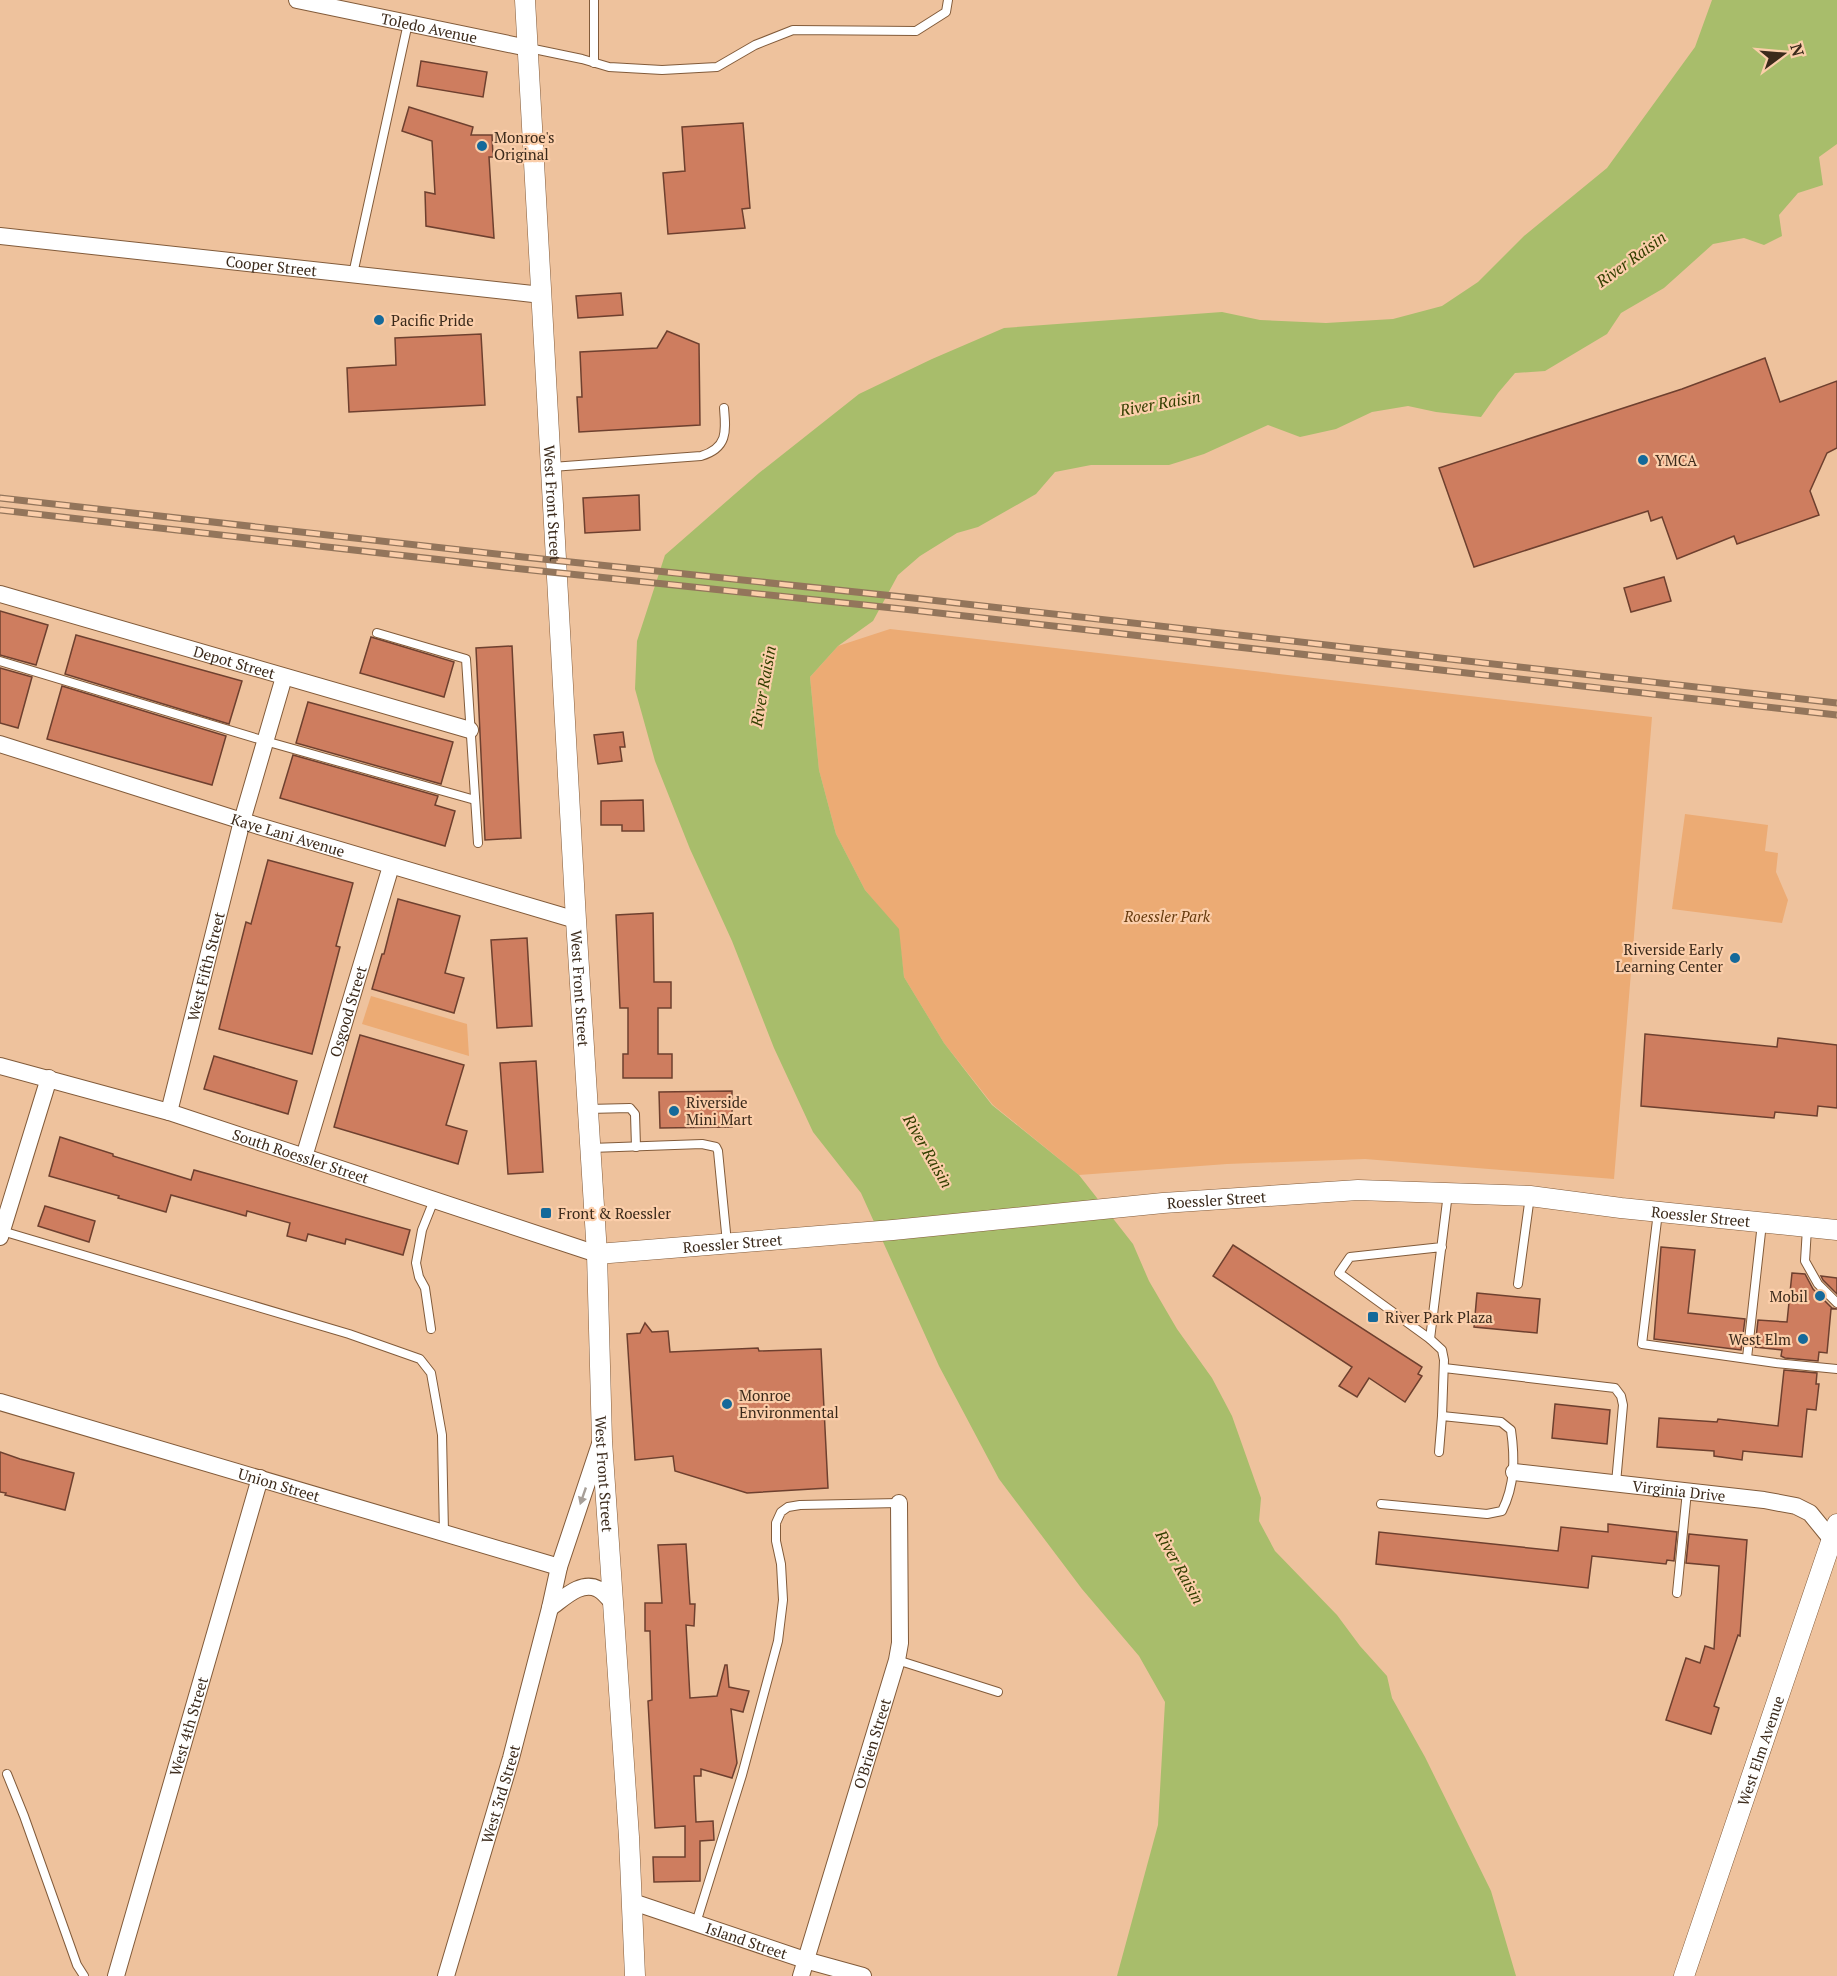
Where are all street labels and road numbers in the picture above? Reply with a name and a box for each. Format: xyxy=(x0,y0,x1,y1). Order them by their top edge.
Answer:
street label: Toledo Avenue xyxy=(379,8,479,47)
street label: Cooper Street xyxy=(225,251,318,280)
street label: West Front Street xyxy=(540,444,566,563)
street label: Depot Street xyxy=(191,641,278,683)
street label: Kaye Lani Avenue xyxy=(229,808,347,861)
street label: West Fifth Street xyxy=(182,909,229,1023)
street label: West Front Street xyxy=(567,930,594,1048)
street label: Osgood Street xyxy=(324,963,371,1059)
street label: South Roessler Street xyxy=(230,1124,372,1188)
street label: Roessler Street xyxy=(1166,1186,1267,1213)
street label: Roessler Street xyxy=(1650,1201,1752,1231)
street label: Roessler Street xyxy=(682,1229,783,1257)
street label: West Front Street xyxy=(591,1415,618,1533)
street label: Union Street xyxy=(236,1463,323,1506)
street label: Virginia Drive xyxy=(1631,1475,1727,1506)
street label: West 4th Street xyxy=(164,1674,212,1778)
street label: West Elm Avenue xyxy=(1732,1693,1788,1808)
street label: O'Brien Street xyxy=(848,1695,895,1791)
street label: West 3rd Street xyxy=(476,1742,524,1846)
street label: Island Street xyxy=(703,1917,791,1964)

